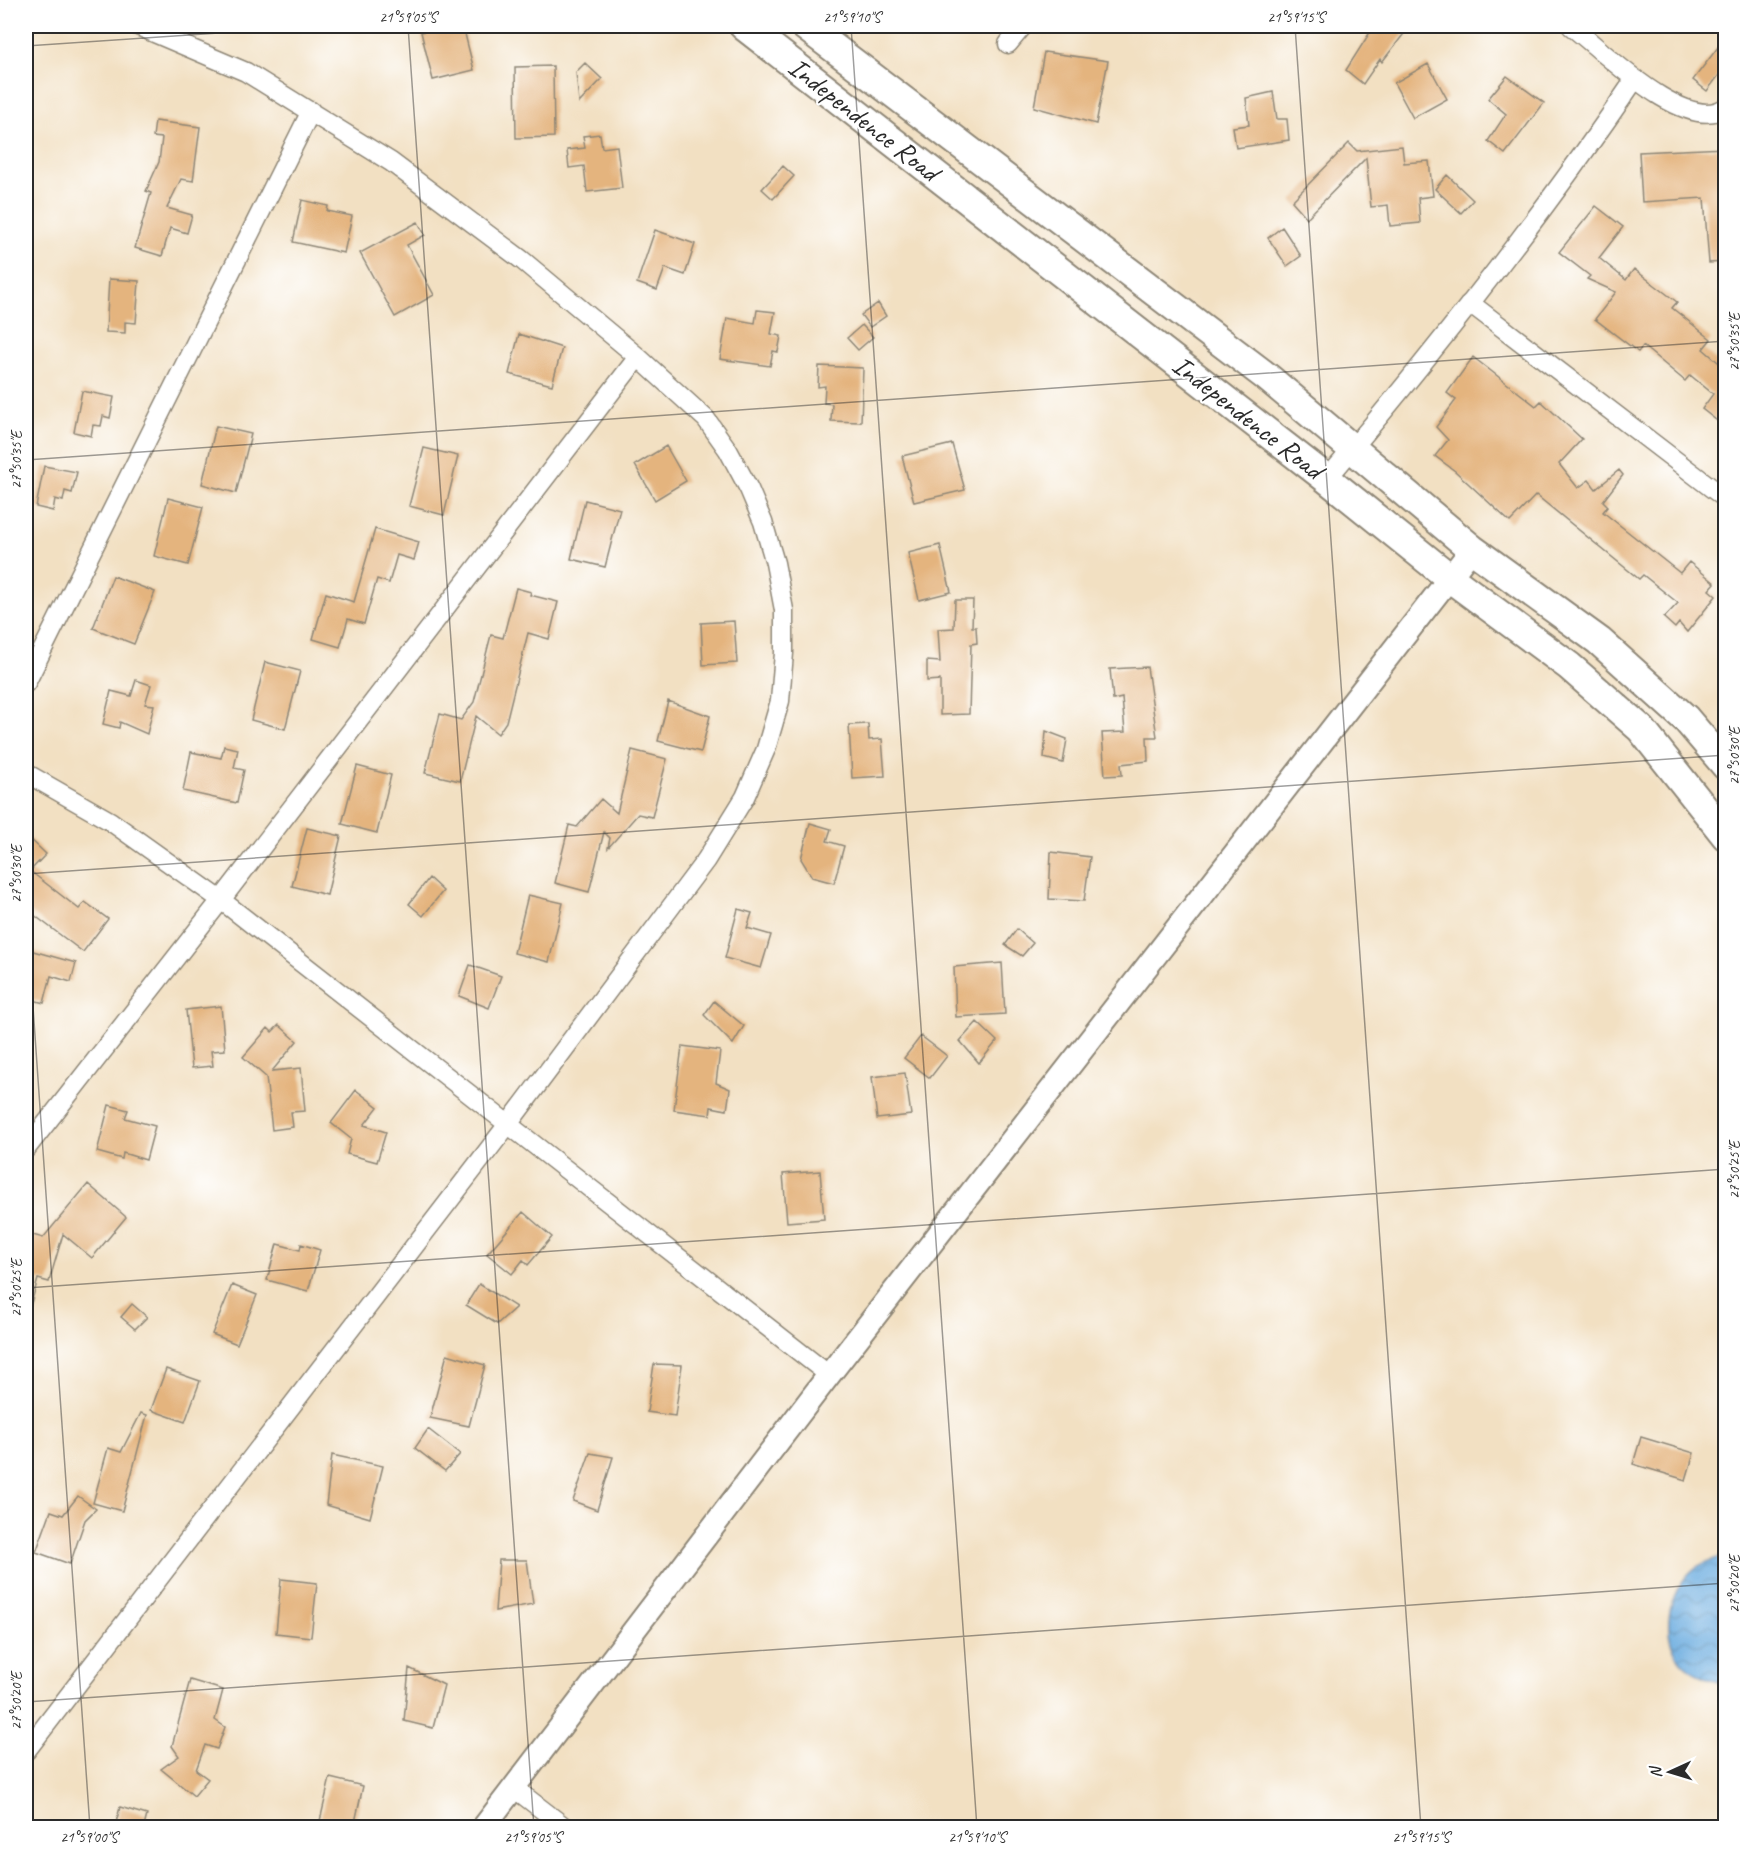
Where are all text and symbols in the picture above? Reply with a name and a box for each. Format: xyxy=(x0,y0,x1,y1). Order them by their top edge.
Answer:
text: 21°59'05"S xyxy=(379,8,439,27)
text: 21°59'10"S xyxy=(823,8,883,27)
text: 21°59'15"S xyxy=(1267,8,1327,27)
street label: Independence Road xyxy=(782,49,949,191)
text: 27°50'35"E xyxy=(1725,311,1744,371)
street label: Independence Road xyxy=(1166,347,1333,489)
text: 27°50'35"E xyxy=(7,429,26,489)
text: 27°50'30"E xyxy=(1725,725,1744,785)
text: 27°50'30"E xyxy=(7,843,26,903)
text: 27°50'25"E xyxy=(1725,1139,1744,1199)
text: 27°50'25"E xyxy=(7,1257,26,1317)
text: 27°50'20"E xyxy=(1725,1553,1744,1613)
text: 27°50'20"E xyxy=(7,1670,26,1730)
north arrow xyxy=(1640,1742,1700,1802)
text: N xyxy=(1645,1764,1666,1779)
text: 21°59'00"S xyxy=(60,1828,120,1847)
text: 21°59'05"S xyxy=(504,1828,564,1847)
text: 21°59'10"S xyxy=(948,1828,1008,1847)
text: 21°59'15"S xyxy=(1392,1828,1452,1847)

